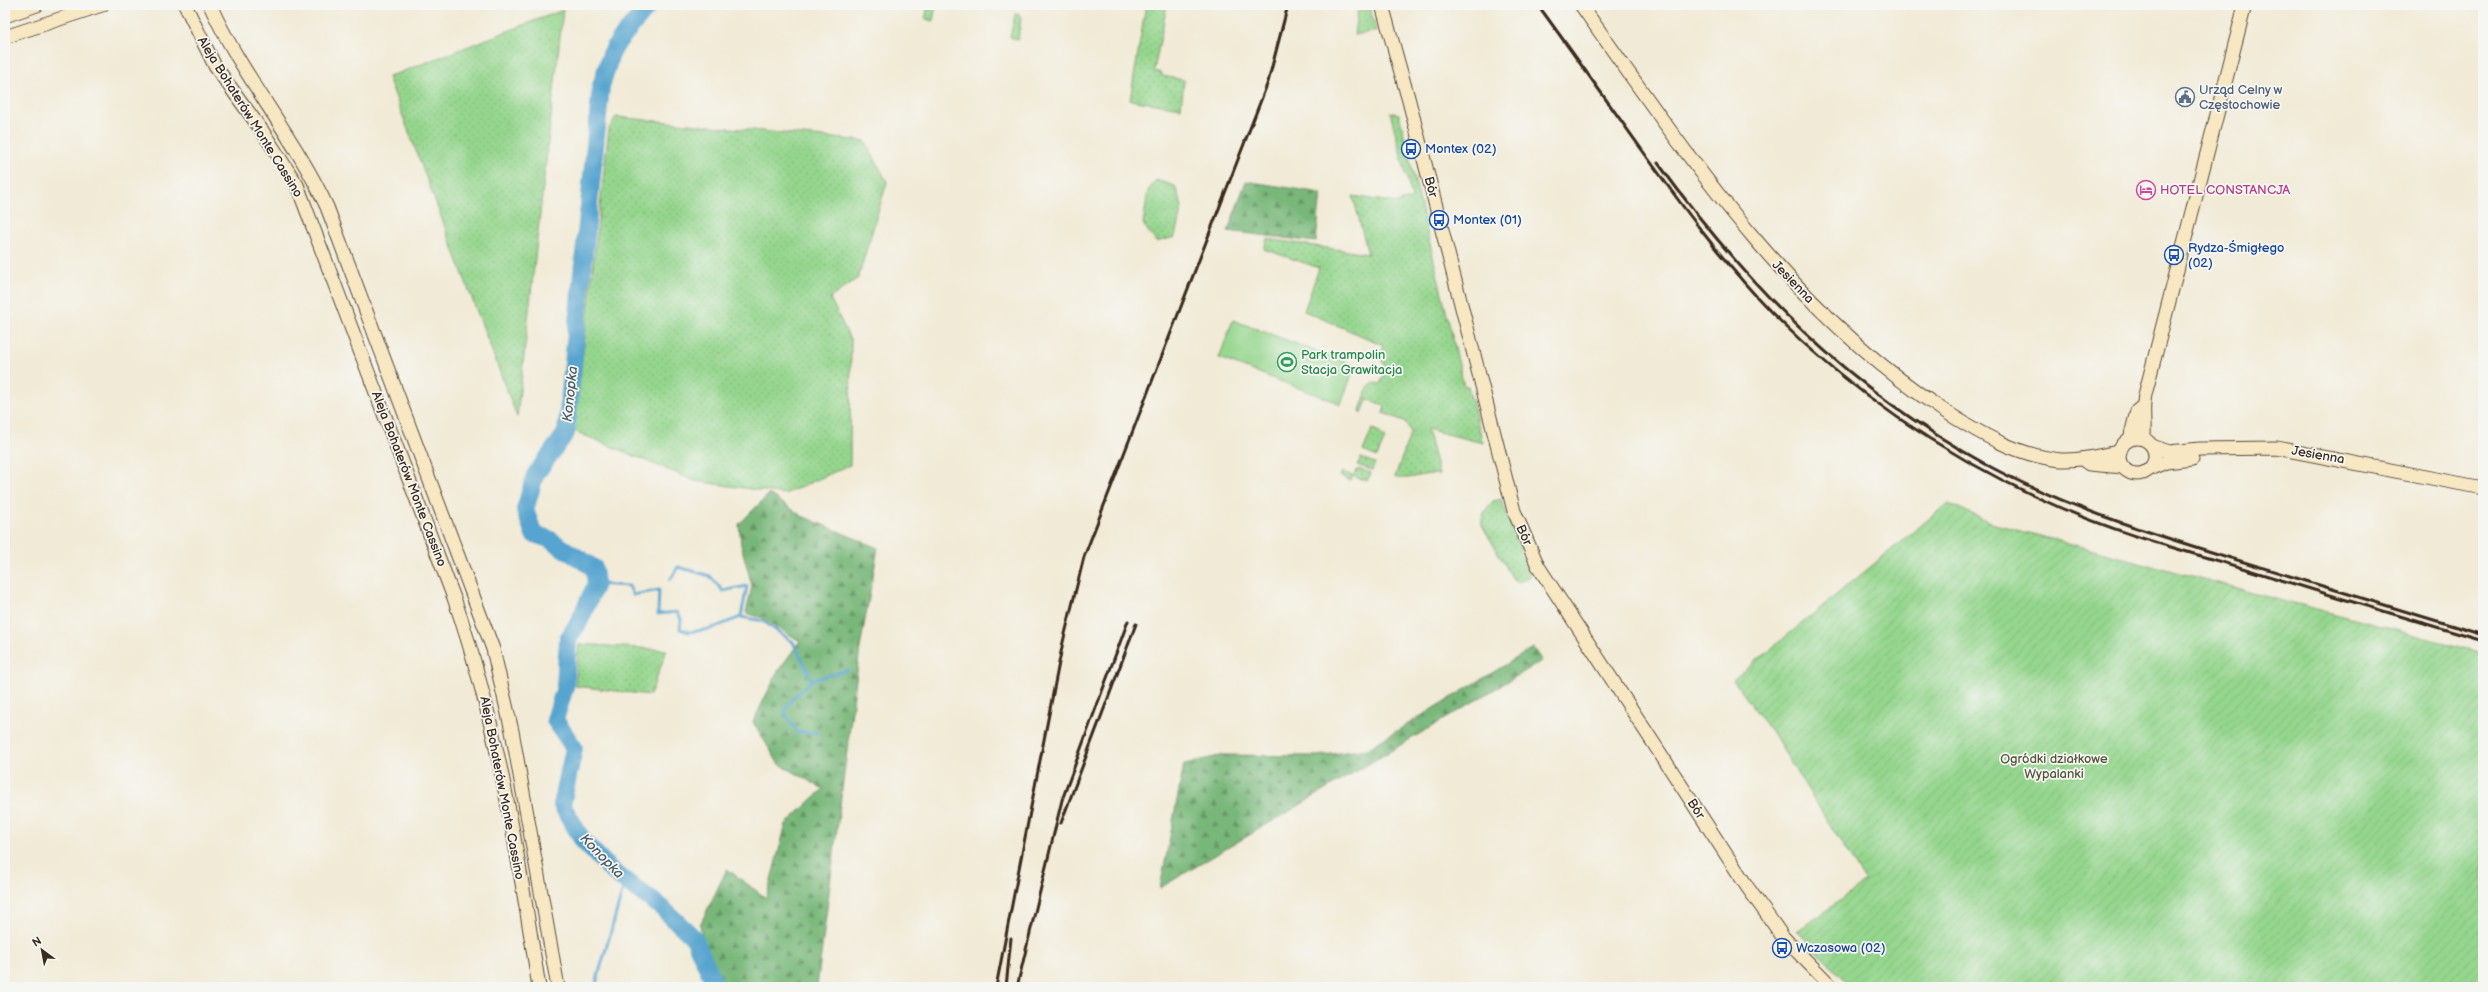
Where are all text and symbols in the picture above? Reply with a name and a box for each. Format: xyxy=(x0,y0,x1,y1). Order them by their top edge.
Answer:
street label: Aleja Bohaterów Monte Cassino xyxy=(194,34,306,200)
place label: Urząd Celny w Częstochowie xyxy=(2199,82,2283,113)
public building icon: Urząd Celny w Częstochowie xyxy=(2174,86,2196,108)
bus stop icon: Montex (02) xyxy=(1400,138,1422,160)
place label: Montex (02) xyxy=(1425,141,1497,157)
street label: Bór xyxy=(1421,175,1441,199)
hotel icon: HOTEL CONSTANCJA xyxy=(2135,179,2157,201)
place label: HOTEL CONSTANCJA xyxy=(2160,182,2290,198)
bus stop icon: Montex (01) xyxy=(1428,209,1450,231)
place label: Montex (01) xyxy=(1453,212,1522,228)
place label: Rydza-Śmigłego (02) xyxy=(2188,239,2284,271)
bus stop icon: Rydza-Śmigłego (02) xyxy=(2163,244,2185,266)
street label: Jesienna xyxy=(1769,257,1817,307)
place label: Park trampolin Stacja Grawitacja xyxy=(1301,347,1402,378)
sports icon: Park trampolin Stacja Grawitacja xyxy=(1276,351,1298,373)
water label: Konopka xyxy=(559,365,581,423)
street label: Aleja Bohaterów Monte Cassino xyxy=(368,389,450,569)
street label: Jesienna xyxy=(2290,442,2346,468)
street label: Bór xyxy=(1512,522,1536,548)
street label: Aleja Bohaterów Monte Cassino xyxy=(476,695,528,881)
park label: Ogródki działkowe Wypalanki xyxy=(2000,751,2108,782)
street label: Bór xyxy=(1684,796,1709,822)
water label: Konopka xyxy=(577,830,628,882)
north arrow xyxy=(22,930,62,970)
text: N xyxy=(30,934,44,950)
bus stop icon: Wczasowa (02) xyxy=(1771,937,1793,959)
place label: Wczasowa (02) xyxy=(1796,940,1886,956)

